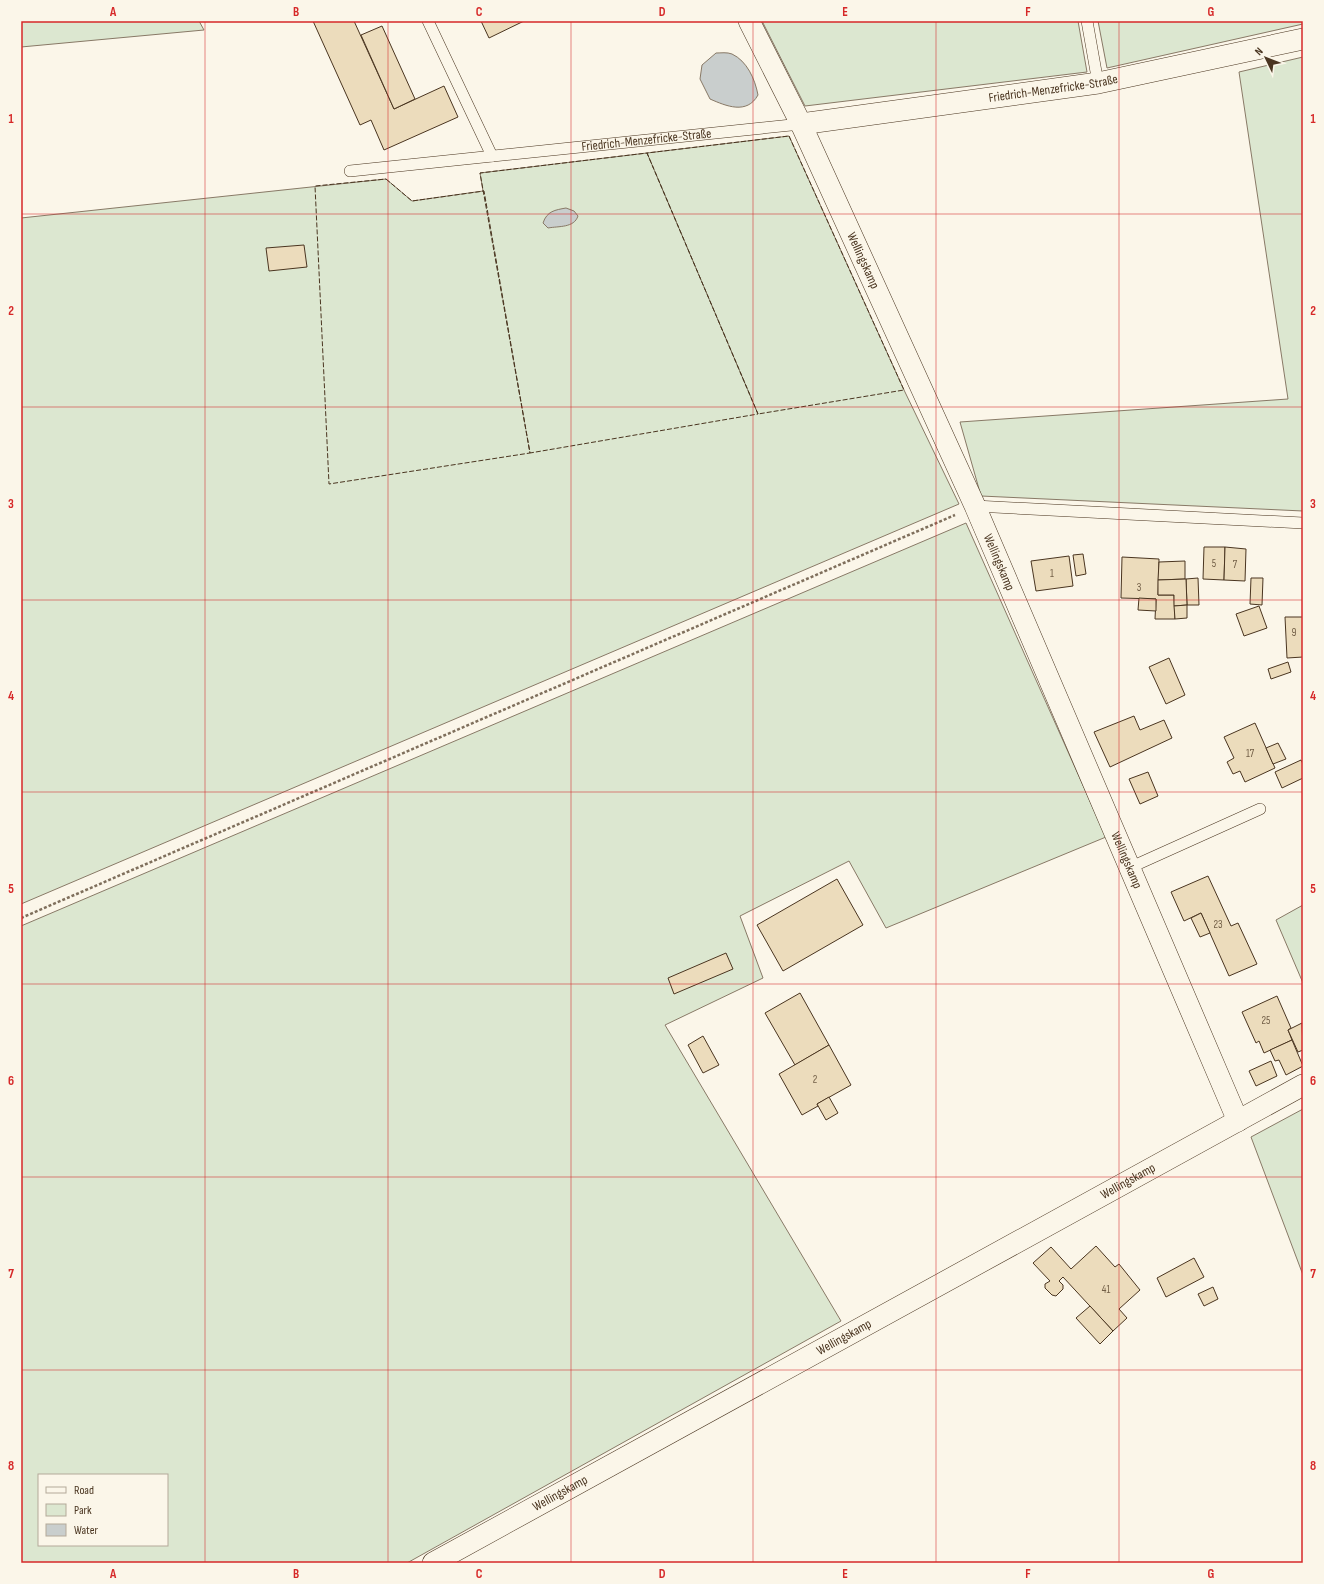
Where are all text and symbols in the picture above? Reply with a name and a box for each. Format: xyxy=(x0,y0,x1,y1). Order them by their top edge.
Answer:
text: A xyxy=(109,4,117,20)
text: B xyxy=(293,4,299,20)
text: C xyxy=(476,4,483,20)
text: D xyxy=(659,4,666,20)
text: E xyxy=(842,4,848,20)
text: F xyxy=(1025,4,1031,20)
text: G xyxy=(1208,4,1215,20)
north arrow xyxy=(1246,38,1286,78)
text: N xyxy=(1252,45,1266,58)
street label: Friedrich-Menzefricke-Straße xyxy=(988,71,1119,106)
text: 1 xyxy=(8,111,14,127)
text: 1 xyxy=(1310,111,1316,127)
street label: Friedrich-Menzefricke-Straße xyxy=(581,125,712,155)
street label: Wellingskamp xyxy=(843,230,883,291)
text: 2 xyxy=(8,303,14,319)
text: 2 xyxy=(1310,303,1316,319)
text: 3 xyxy=(8,496,14,512)
text: 3 xyxy=(1310,496,1316,512)
street label: Wellingskamp xyxy=(980,531,1018,593)
house number: 5 xyxy=(1212,557,1216,570)
house number: 7 xyxy=(1233,558,1238,571)
house number: 1 xyxy=(1050,567,1054,580)
house number: 3 xyxy=(1137,581,1142,594)
house number: 9 xyxy=(1292,626,1297,639)
text: 4 xyxy=(8,688,14,704)
text: 4 xyxy=(1310,688,1316,704)
house number: 17 xyxy=(1246,747,1255,760)
street label: Wellingskamp xyxy=(1107,829,1146,891)
text: 5 xyxy=(8,881,14,897)
text: 5 xyxy=(1310,881,1316,897)
house number: 23 xyxy=(1213,918,1223,931)
house number: 25 xyxy=(1262,1014,1270,1027)
text: 6 xyxy=(8,1073,14,1089)
house number: 2 xyxy=(813,1073,818,1086)
text: 6 xyxy=(1310,1073,1316,1089)
street label: Wellingskamp xyxy=(1098,1160,1158,1203)
text: 7 xyxy=(8,1266,14,1282)
text: 7 xyxy=(1310,1266,1316,1282)
house number: 41 xyxy=(1102,1283,1110,1296)
street label: Wellingskamp xyxy=(814,1316,874,1359)
text: 8 xyxy=(8,1458,14,1474)
text: 8 xyxy=(1310,1458,1316,1474)
street label: Wellingskamp xyxy=(530,1472,590,1515)
legend xyxy=(38,1474,168,1546)
text: Road xyxy=(74,1483,94,1498)
text: Park xyxy=(74,1503,92,1518)
text: Water xyxy=(74,1523,98,1538)
text: A xyxy=(109,1566,117,1582)
text: B xyxy=(293,1566,299,1582)
text: C xyxy=(476,1566,483,1582)
text: D xyxy=(659,1566,666,1582)
text: E xyxy=(842,1566,848,1582)
text: F xyxy=(1025,1566,1031,1582)
text: G xyxy=(1208,1566,1215,1582)

